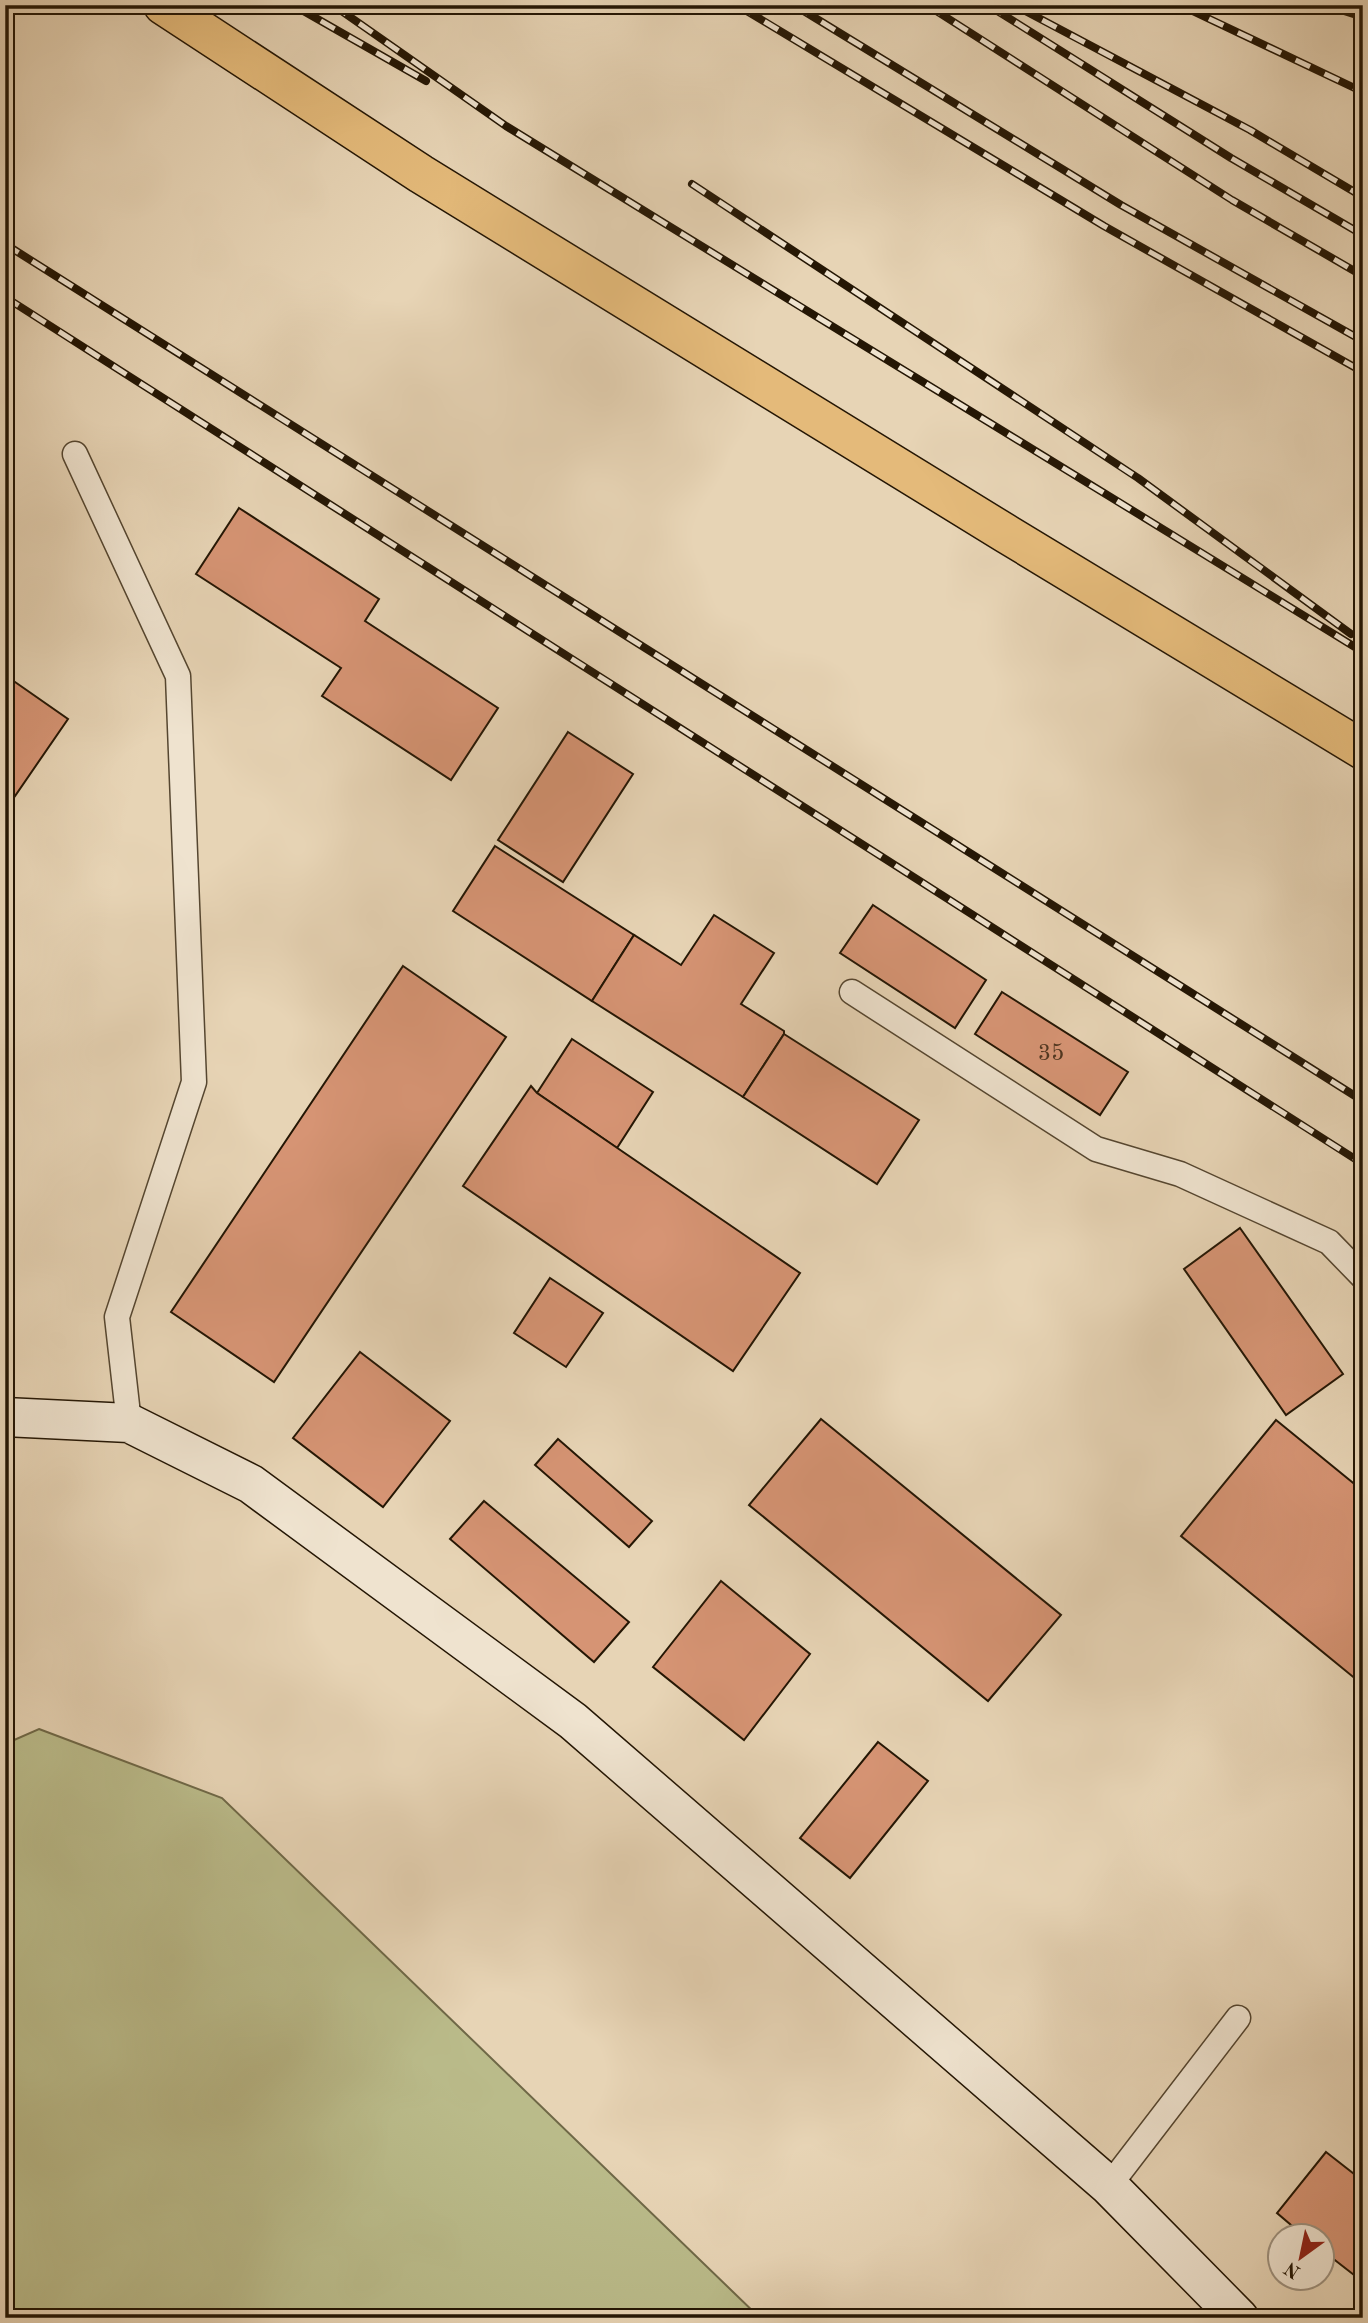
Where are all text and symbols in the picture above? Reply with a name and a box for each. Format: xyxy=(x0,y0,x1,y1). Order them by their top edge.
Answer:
house number: 35 xyxy=(1038,1042,1064,1065)
north arrow xyxy=(1266,2222,1336,2292)
text: N xyxy=(1281,2257,1304,2281)

